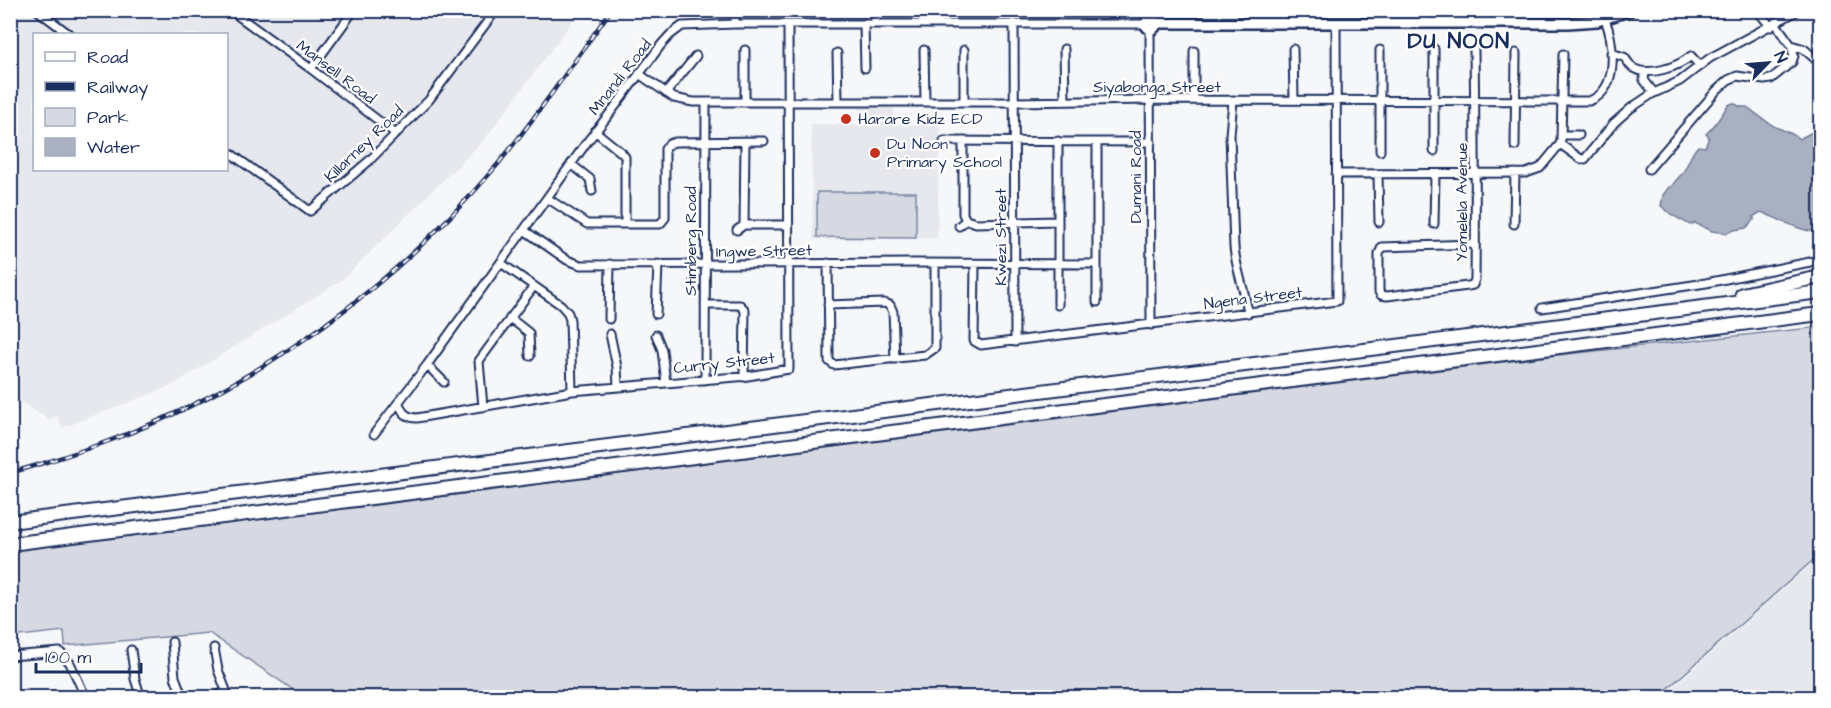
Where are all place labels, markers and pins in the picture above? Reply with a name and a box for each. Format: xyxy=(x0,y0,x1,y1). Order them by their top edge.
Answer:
place label: Harare Kidz ECD xyxy=(858,108,983,130)
marker: Harare Kidz ECD xyxy=(839,112,853,126)
place label: Du Noon Primary School xyxy=(887,133,1002,174)
marker: Du Noon Primary School xyxy=(868,146,882,160)

